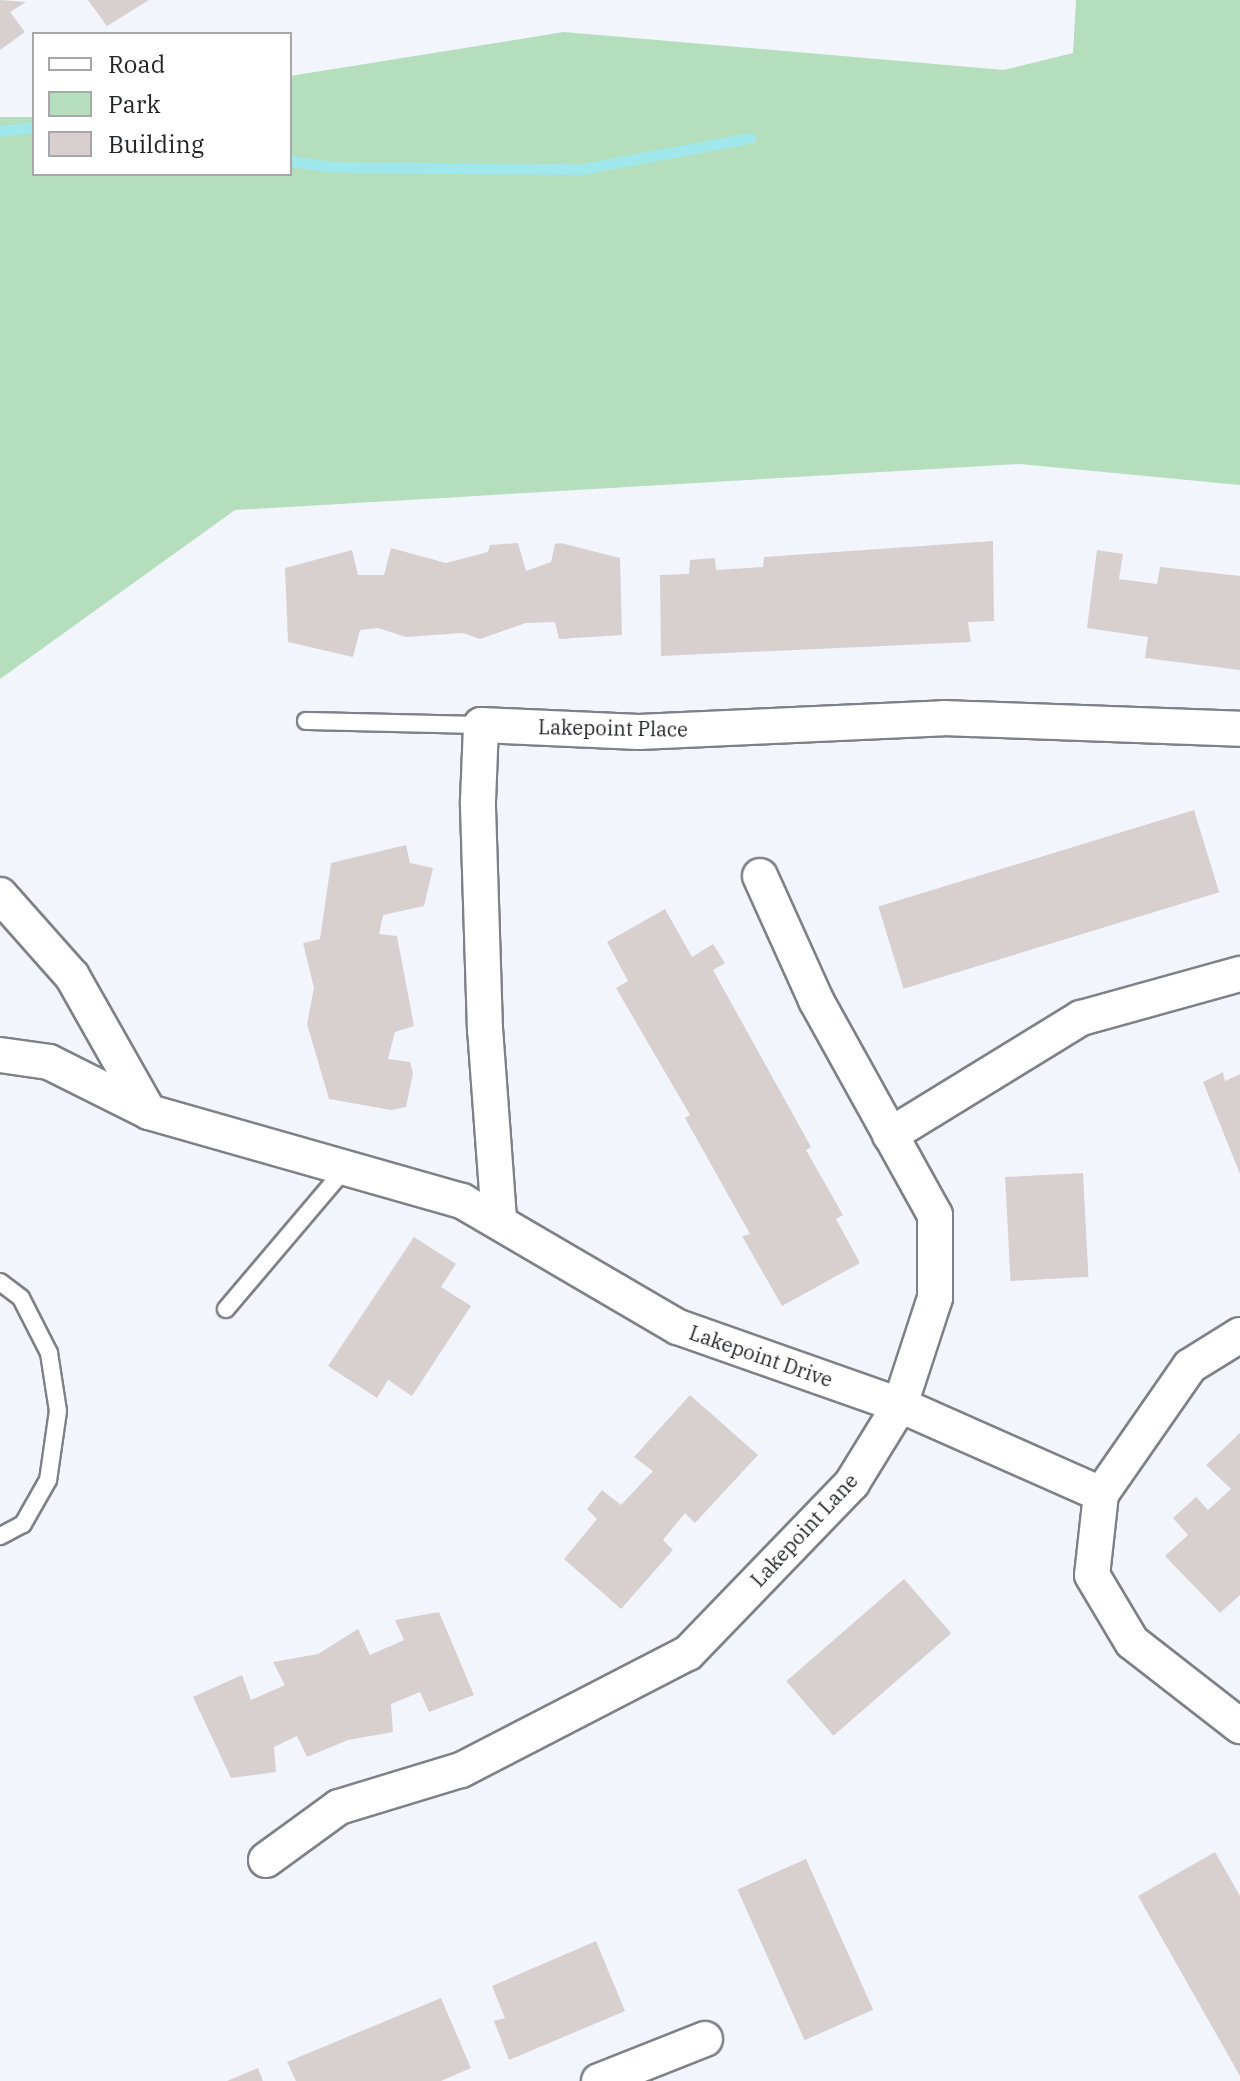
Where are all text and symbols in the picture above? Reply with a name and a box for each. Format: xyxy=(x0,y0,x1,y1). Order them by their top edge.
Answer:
legend xyxy=(32,32,292,176)
text: Road xyxy=(108,48,165,80)
text: Park xyxy=(108,88,160,120)
text: Building xyxy=(108,128,204,160)
street label: Lakepoint Place xyxy=(538,715,688,741)
street label: Lakepoint Drive xyxy=(686,1320,836,1392)
street label: Lakepoint Lane xyxy=(746,1469,862,1591)

